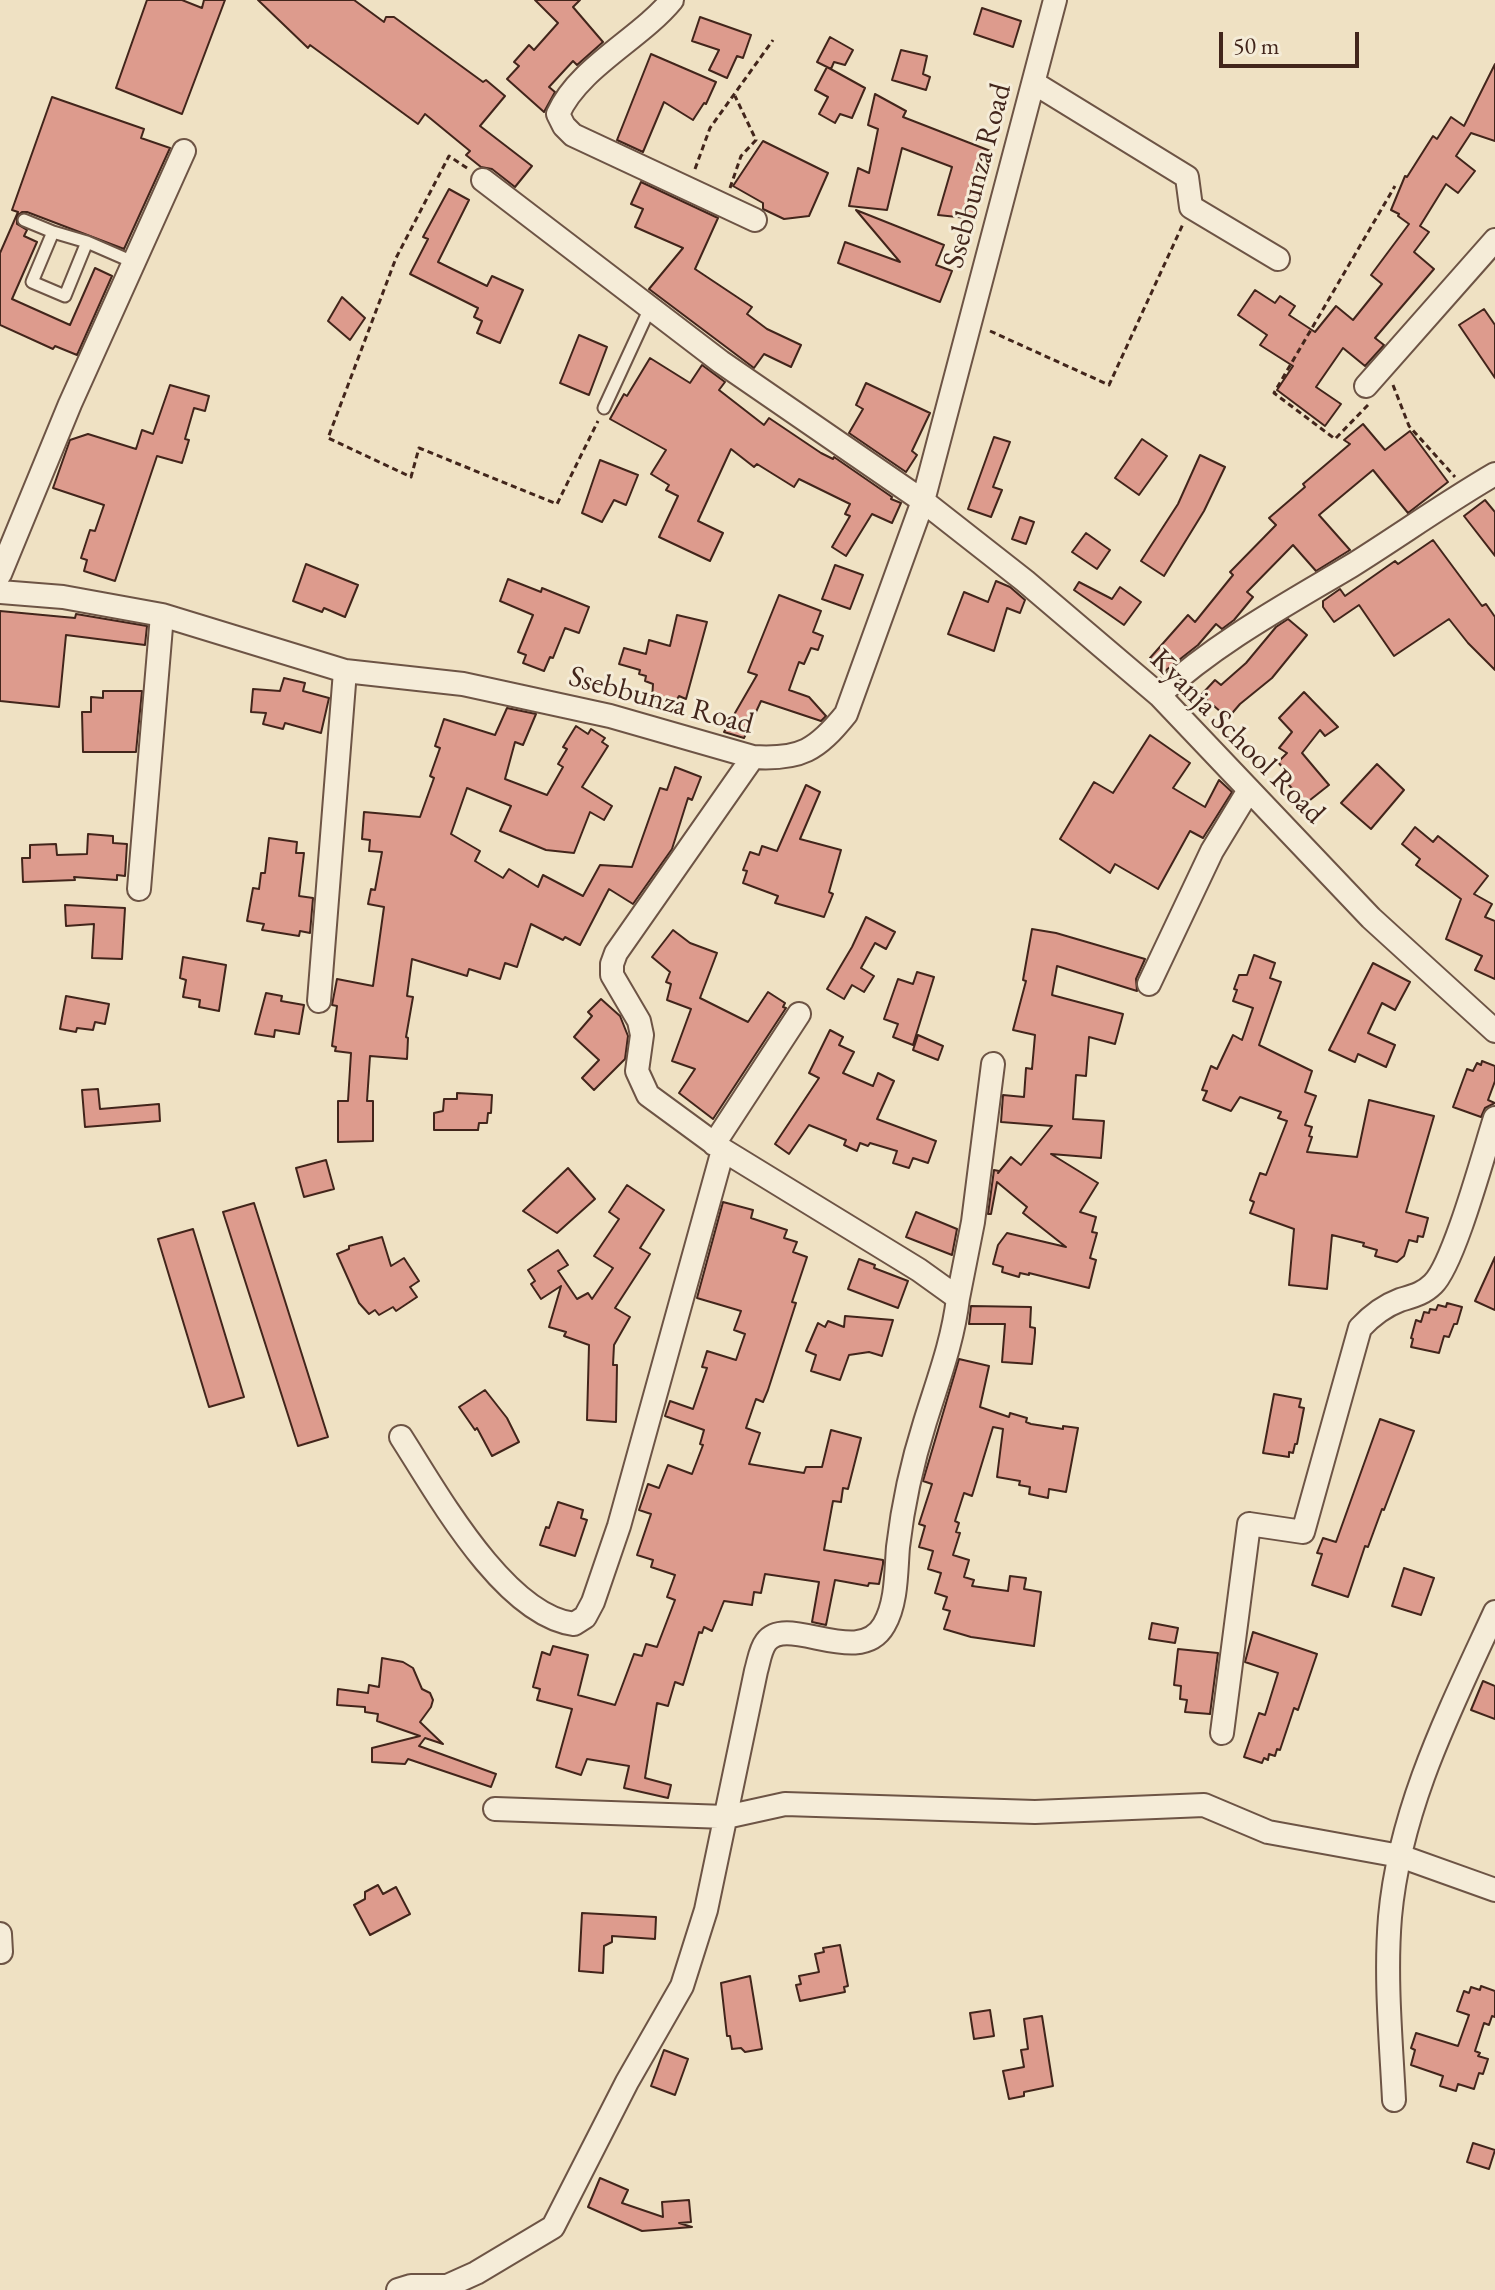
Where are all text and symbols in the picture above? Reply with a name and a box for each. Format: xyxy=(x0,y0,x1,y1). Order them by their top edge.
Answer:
scale bar xyxy=(1223,16,1363,66)
text: 50 m xyxy=(1233,30,1280,61)
street label: Ssebbunza Road xyxy=(936,80,1020,272)
street label: Kyanja School Road xyxy=(1142,642,1332,832)
street label: Ssebbunza Road xyxy=(565,659,757,743)

